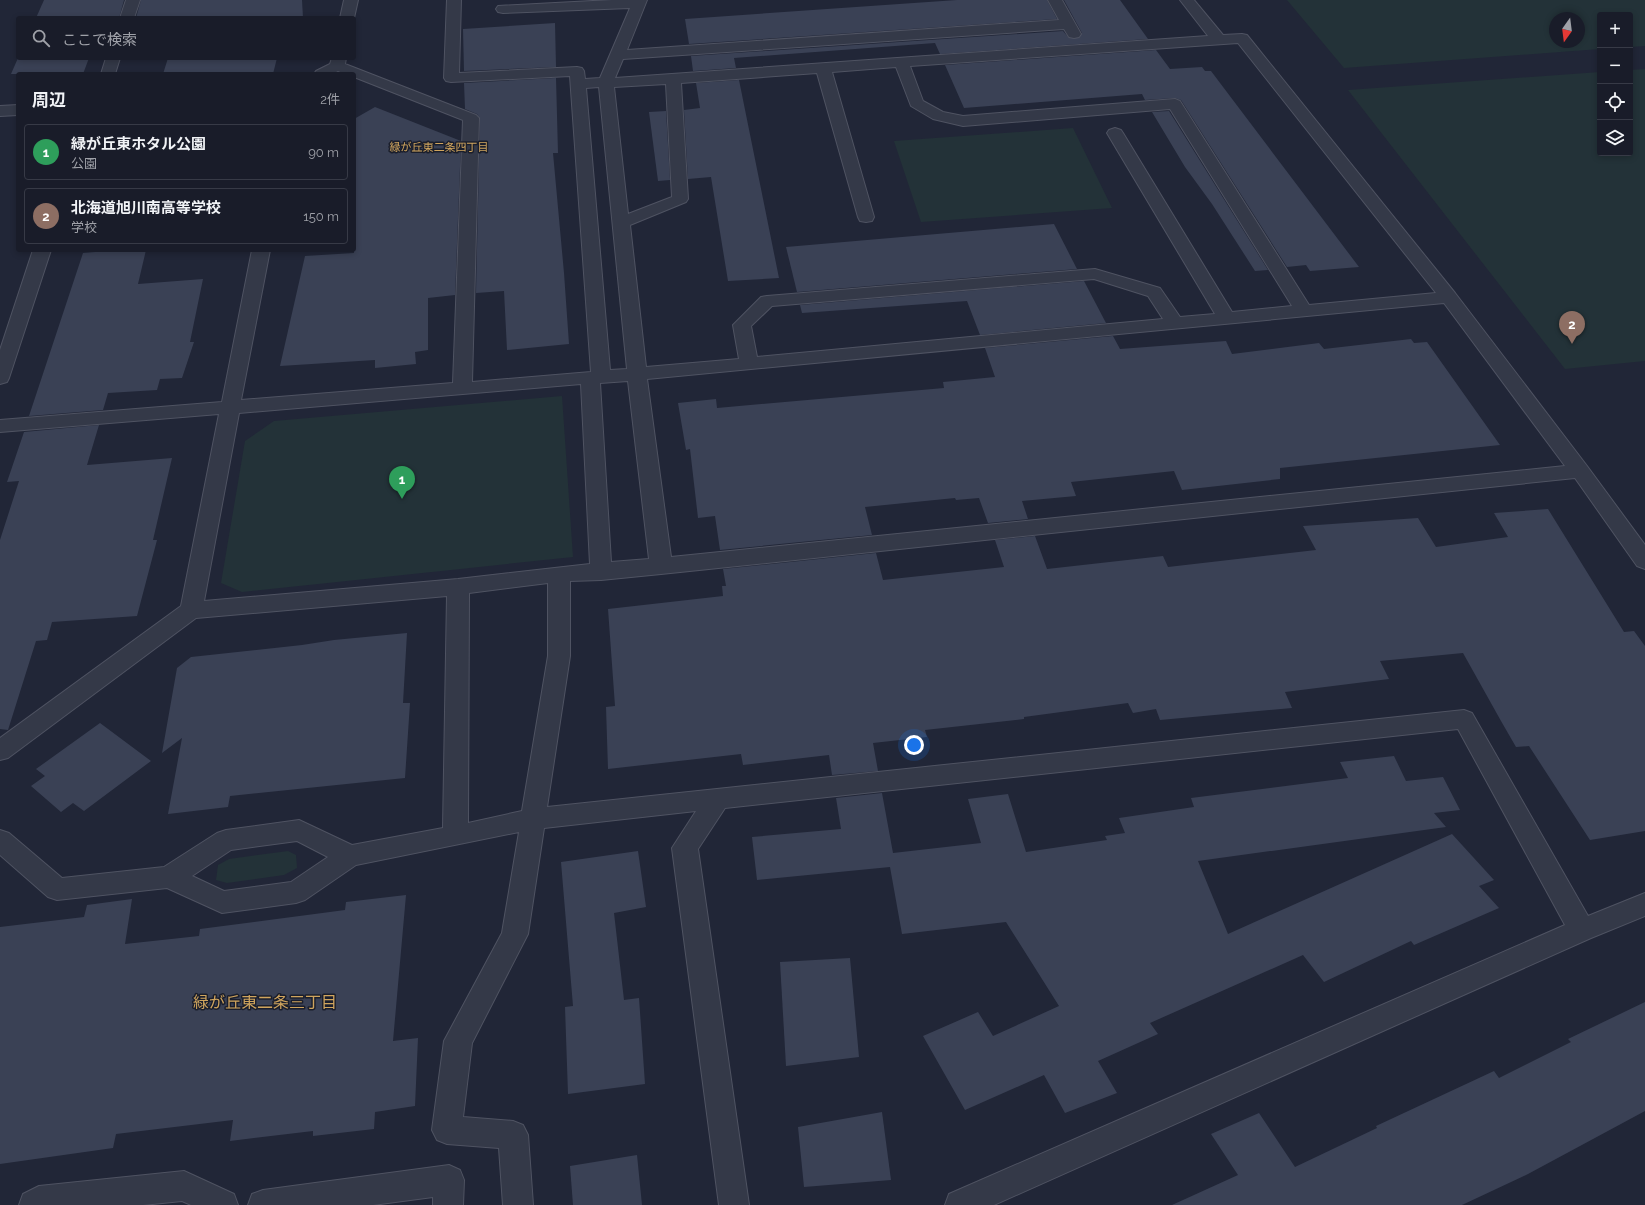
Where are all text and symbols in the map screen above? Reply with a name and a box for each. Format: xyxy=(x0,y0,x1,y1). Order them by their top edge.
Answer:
north arrow xyxy=(1549,12,1585,48)
map controls xyxy=(1597,12,1633,156)
button: + xyxy=(1597,12,1633,48)
search box xyxy=(16,16,356,60)
icon: search xyxy=(30,27,52,49)
text: ここで検索 xyxy=(62,31,137,49)
button: − xyxy=(1597,48,1633,84)
button: locate xyxy=(1597,84,1633,120)
text: 周辺 xyxy=(32,90,66,110)
text: 2件 xyxy=(320,92,340,107)
button: layers xyxy=(1597,120,1633,156)
text: 緑が丘東ホタル公園 xyxy=(71,135,206,153)
district label: 緑が丘東二条四丁目 xyxy=(390,141,489,154)
text: 1 xyxy=(43,145,49,160)
text: 90 m xyxy=(308,145,339,160)
text: 公園 xyxy=(71,156,97,171)
text: 北海道旭川南高等学校 xyxy=(71,199,221,217)
text: 2 xyxy=(42,209,50,224)
text: 150 m xyxy=(303,209,339,224)
text: 学校 xyxy=(71,220,97,235)
pin: 2 xyxy=(1559,311,1585,344)
pin: 1 xyxy=(389,466,415,499)
your location xyxy=(904,735,924,755)
district label: 緑が丘東二条三丁目 xyxy=(193,993,337,1012)

